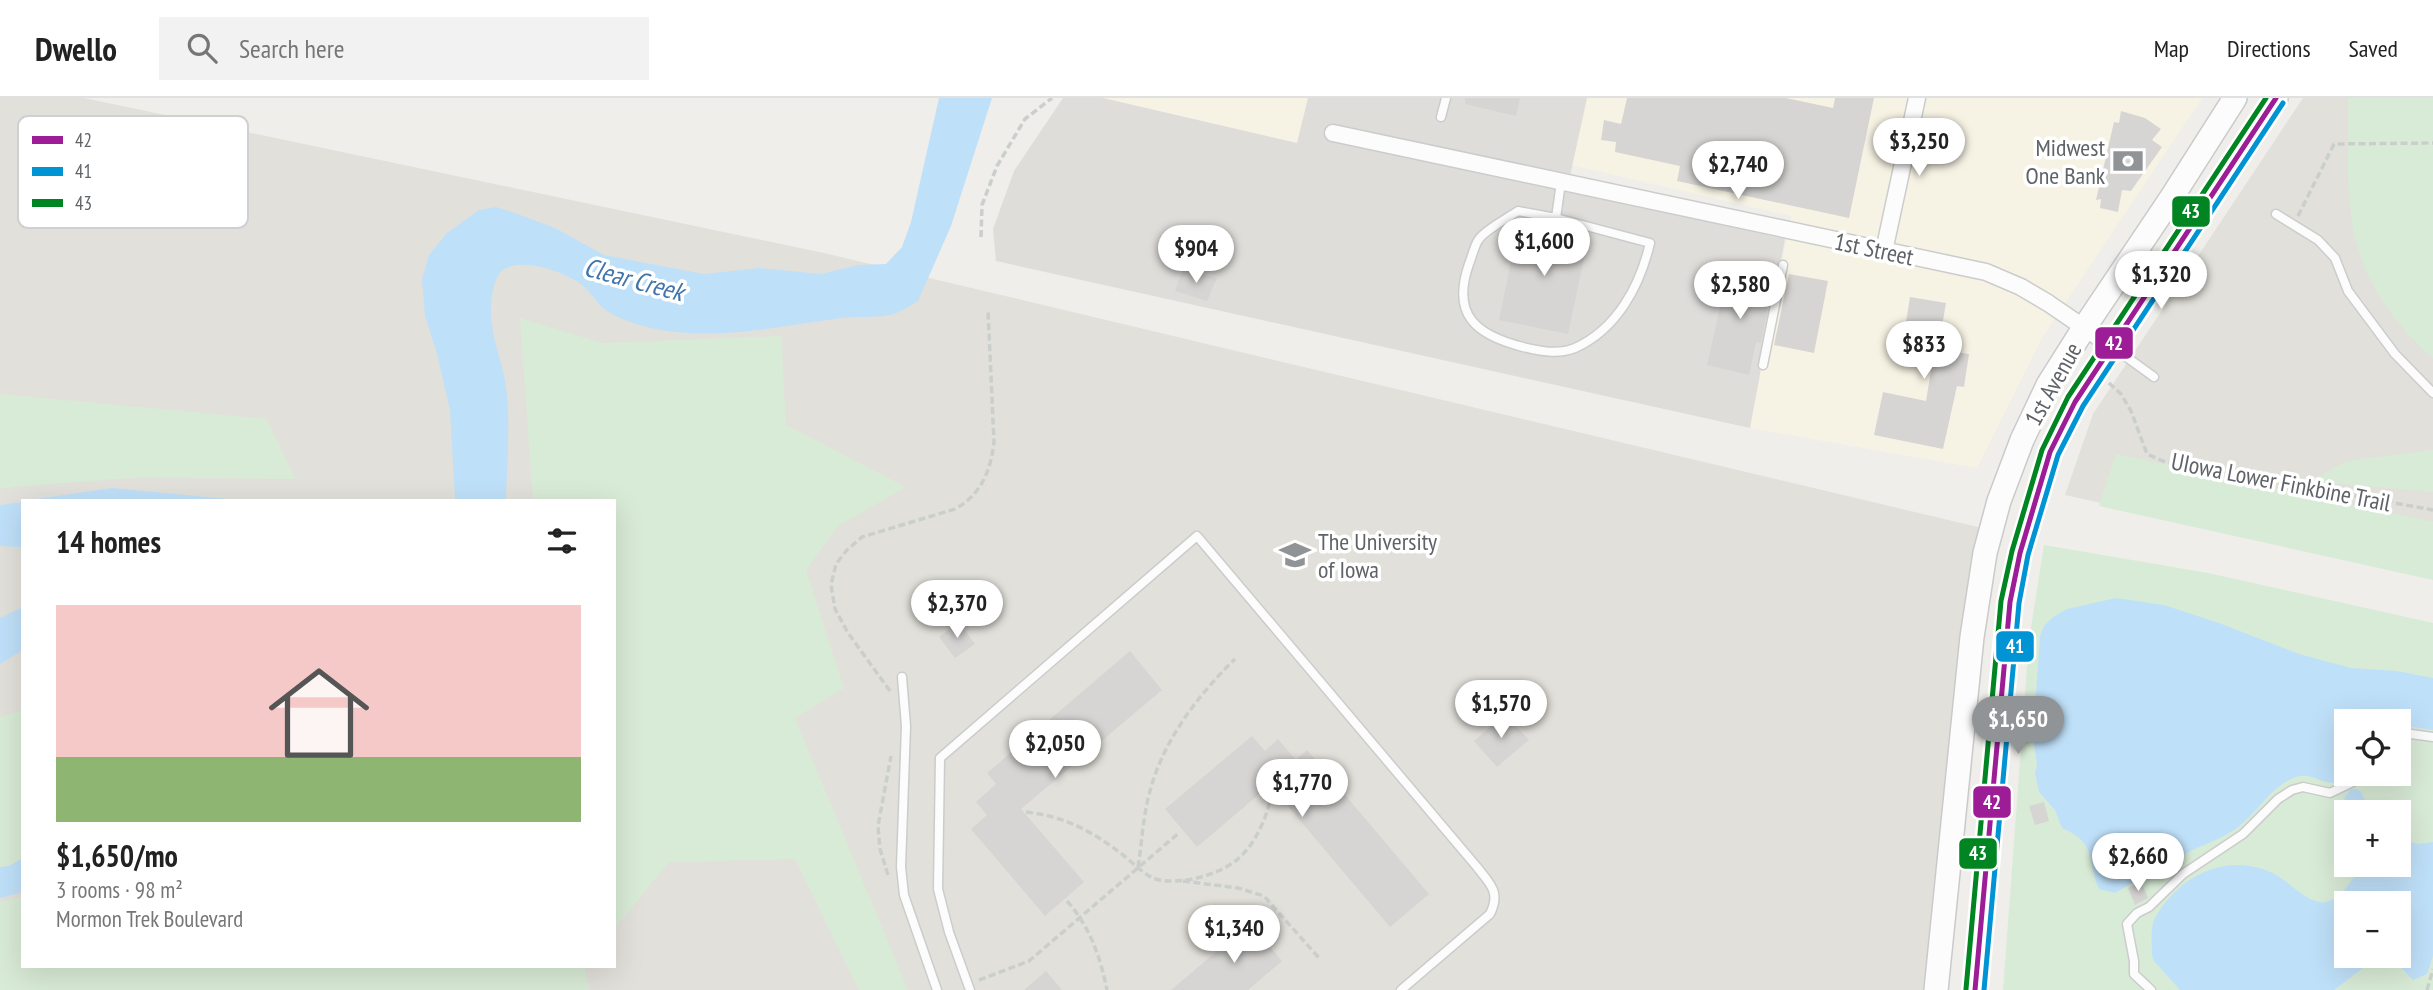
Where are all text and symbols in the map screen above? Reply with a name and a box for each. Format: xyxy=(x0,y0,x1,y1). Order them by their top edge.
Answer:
search box xyxy=(159,17,649,80)
text: Dwello xyxy=(35,27,117,70)
icon: search xyxy=(183,29,221,67)
text: Search here xyxy=(239,32,345,65)
text: Map xyxy=(2154,33,2189,64)
text: Directions xyxy=(2227,33,2311,64)
text: Saved xyxy=(2349,33,2398,64)
legend xyxy=(18,116,248,228)
pin: $3,250 xyxy=(1862,118,1976,178)
text: $3,250 xyxy=(1889,126,1949,155)
text: 42 xyxy=(75,128,92,152)
place label: Midwest One Bank xyxy=(2026,132,2106,191)
pin: $2,740 xyxy=(1681,141,1795,201)
bank icon: Midwest One Bank xyxy=(2111,144,2145,178)
text: $2,740 xyxy=(1708,149,1768,178)
text: 41 xyxy=(75,159,92,183)
text: 43 xyxy=(75,191,92,215)
line badge: 43 xyxy=(2171,195,2211,228)
text: 43 xyxy=(2182,199,2200,223)
pin: $1,600 xyxy=(1487,218,1601,278)
street label: 1st Street xyxy=(1832,225,1917,273)
pin: $904 xyxy=(1155,226,1237,285)
text: $1,600 xyxy=(1514,226,1574,255)
text: $904 xyxy=(1174,233,1218,262)
water label: Clear Creek xyxy=(581,250,690,309)
pin: $1,320 xyxy=(2104,252,2218,311)
text: $1,320 xyxy=(2131,259,2191,288)
pin: $2,580 xyxy=(1683,262,1797,321)
text: $2,580 xyxy=(1710,269,1770,298)
pin: $833 xyxy=(1883,322,1965,381)
line badge: 42 xyxy=(2094,326,2134,360)
text: $833 xyxy=(1902,329,1946,358)
text: 42 xyxy=(2105,331,2123,355)
street label: 1st Avenue xyxy=(2017,337,2089,431)
street label: UIowa Lower Finkbine Trail xyxy=(2169,446,2394,519)
text: 14 homes xyxy=(56,522,161,561)
icon: filters xyxy=(543,522,581,560)
place label: The University of Iowa xyxy=(1318,526,1437,585)
school or university icon: The University of Iowa xyxy=(1278,538,1312,572)
pin: $2,370 xyxy=(900,580,1014,640)
text: $2,370 xyxy=(927,588,987,617)
line badge: 41 xyxy=(1995,630,2035,663)
text: 41 xyxy=(2006,634,2024,658)
icon: home xyxy=(256,650,382,776)
pin: $1,570 xyxy=(1444,680,1558,740)
text: $1,570 xyxy=(1471,688,1531,717)
pin: $1,650 xyxy=(1961,696,2075,756)
text: $1,650 xyxy=(1988,704,2048,733)
map controls xyxy=(2334,709,2411,968)
button: locate xyxy=(2334,709,2411,786)
pin: $2,050 xyxy=(998,720,1112,780)
text: $2,050 xyxy=(1025,728,1085,757)
pin: $1,770 xyxy=(1245,760,1359,819)
text: $1,770 xyxy=(1272,767,1332,796)
line badge: 42 xyxy=(1972,785,2012,819)
text: 42 xyxy=(1983,790,2001,814)
button: + xyxy=(2334,800,2411,877)
pin: $2,660 xyxy=(2081,834,2195,893)
text: $1,650/mo xyxy=(56,836,178,875)
line badge: 43 xyxy=(1958,837,1998,870)
text: 43 xyxy=(1969,841,1987,865)
text: $2,660 xyxy=(2108,841,2168,870)
text: 3 rooms · 98 m² xyxy=(56,875,183,904)
button: − xyxy=(2334,891,2411,968)
text: Mormon Trek Boulevard xyxy=(56,904,243,933)
pin: $1,340 xyxy=(1177,906,1291,965)
text: $1,340 xyxy=(1204,913,1264,942)

